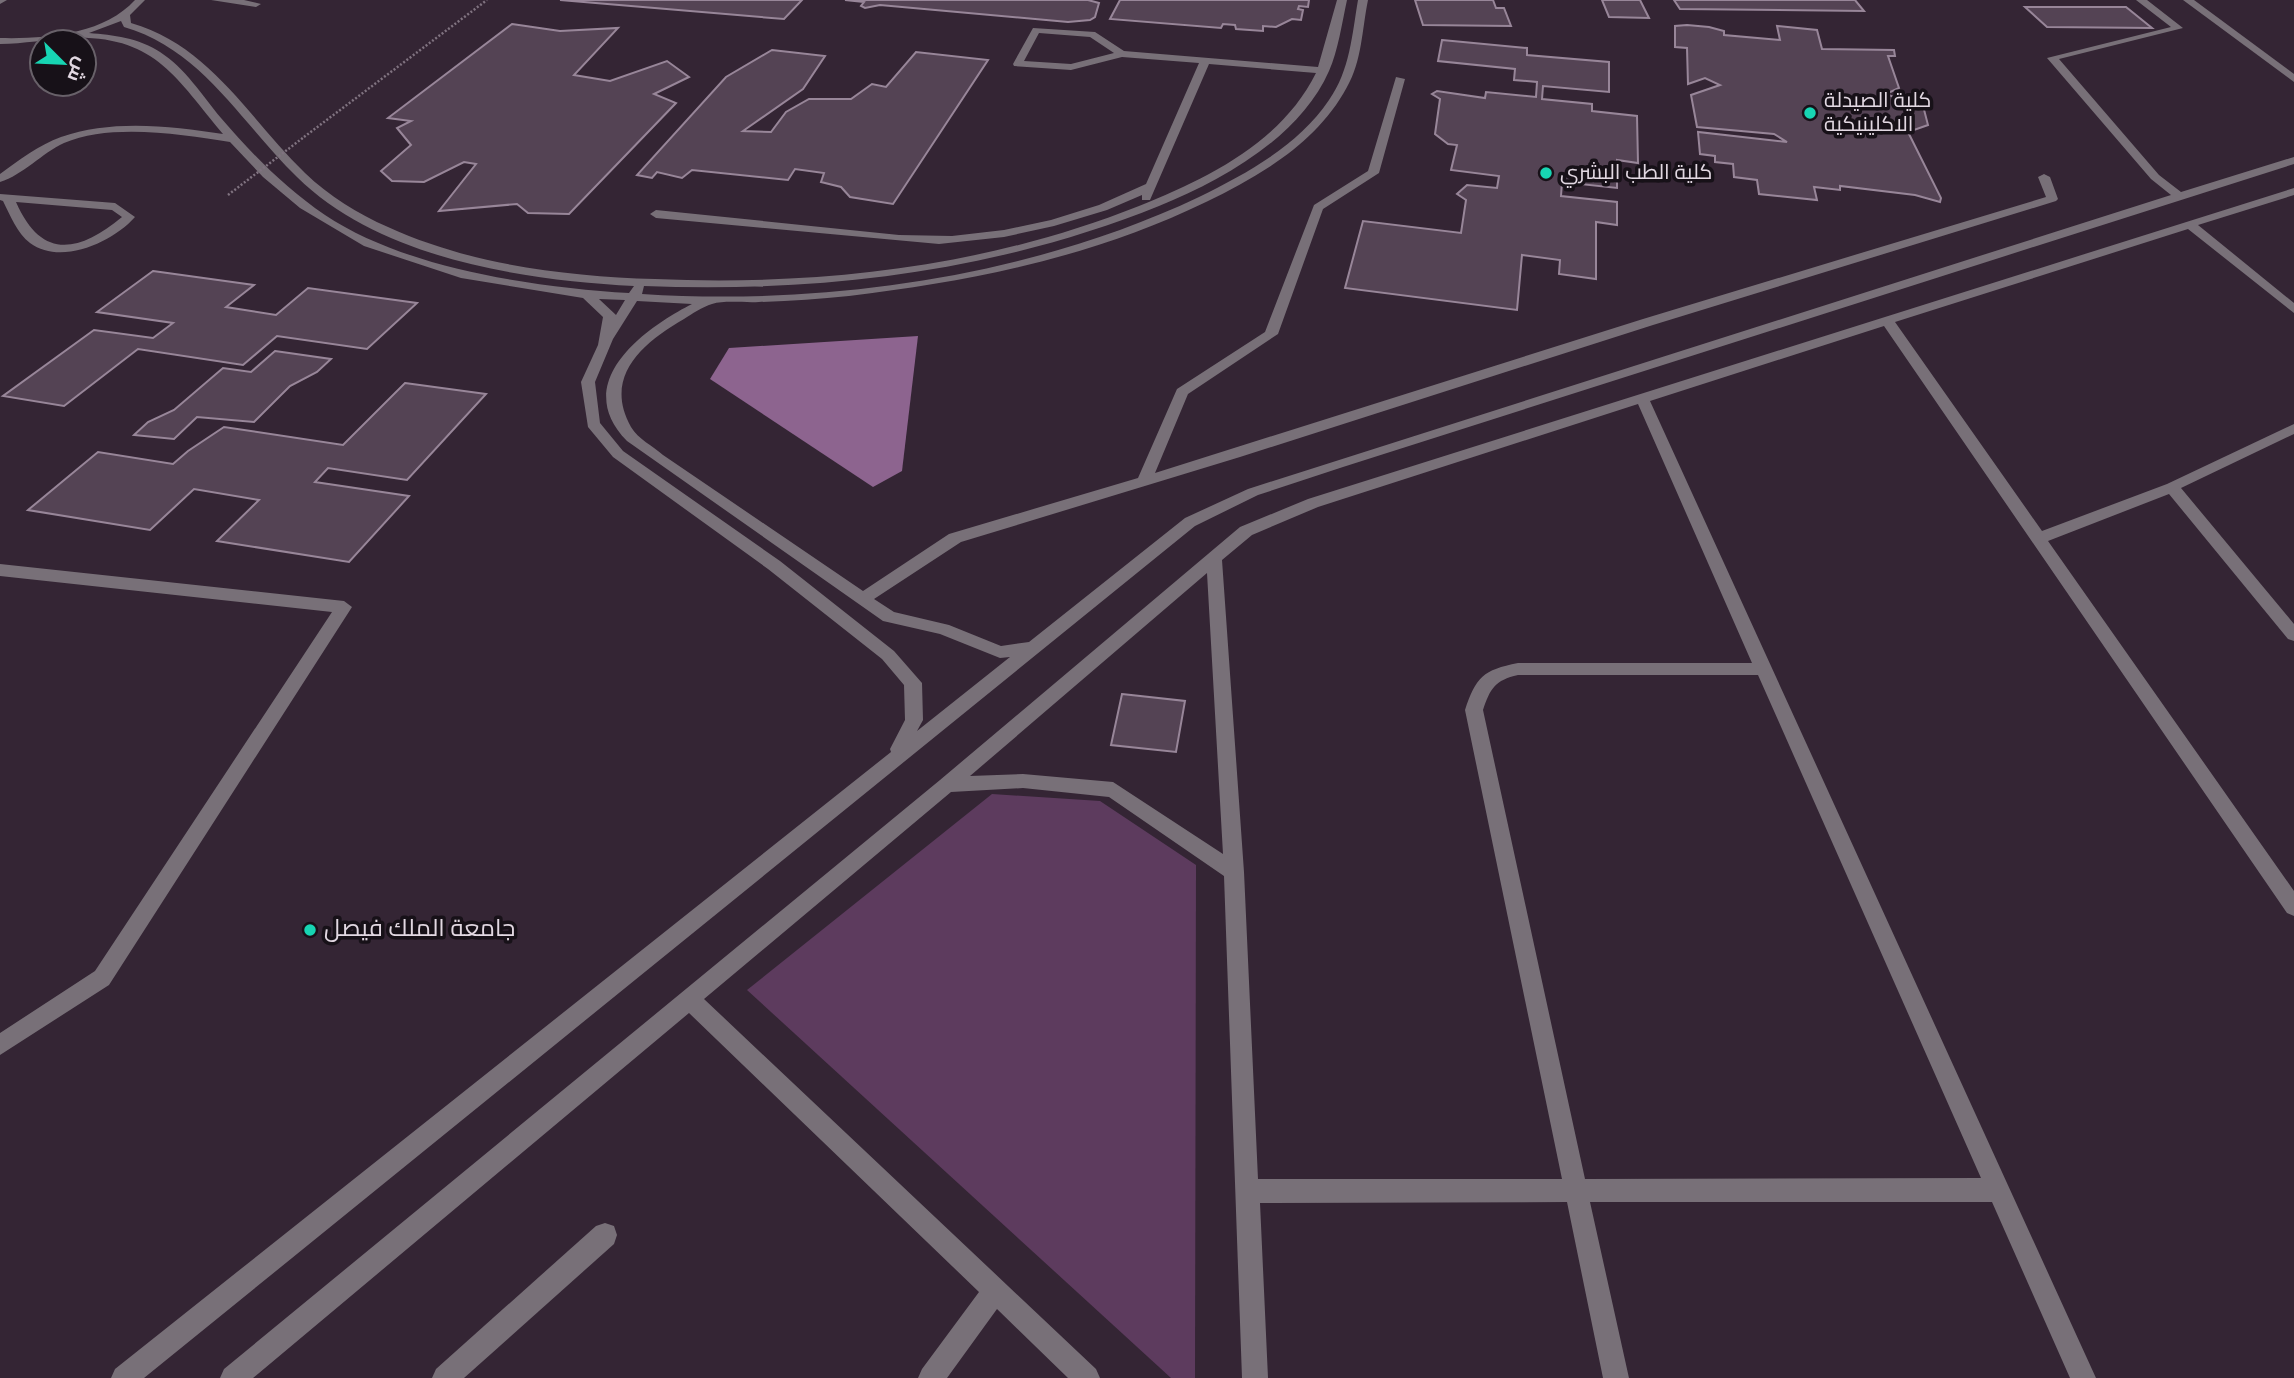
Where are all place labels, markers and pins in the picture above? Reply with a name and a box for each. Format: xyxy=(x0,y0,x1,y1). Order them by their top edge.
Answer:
place label: كلية الصيدلة الاكلينيكية xyxy=(1824,88,1931,139)
marker: كلية الصيدلة الاكلينيكية xyxy=(1802,105,1818,121)
place label: كلية الطب البشري xyxy=(1560,160,1712,188)
marker: كلية الطب البشري xyxy=(1538,165,1554,181)
place label: جامعة الملك فيصل xyxy=(324,915,515,945)
marker: جامعة الملك فيصل xyxy=(302,922,318,938)

